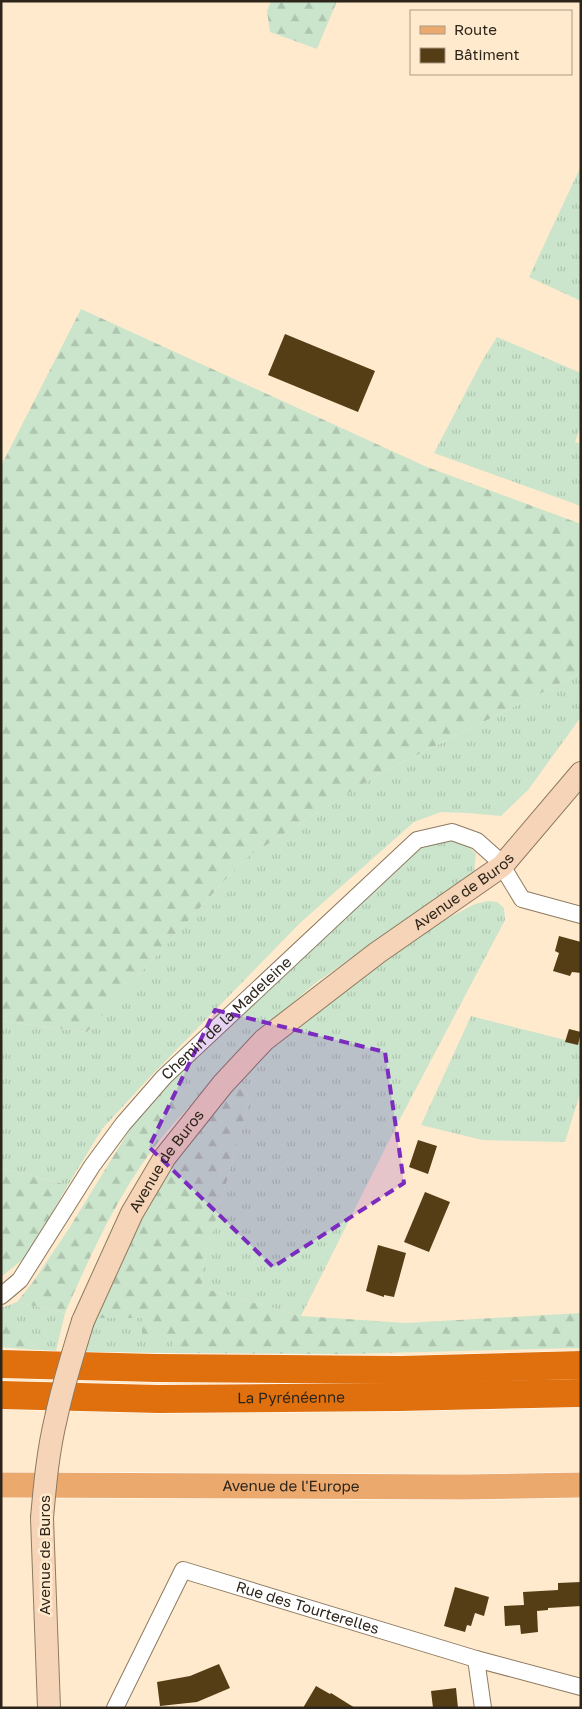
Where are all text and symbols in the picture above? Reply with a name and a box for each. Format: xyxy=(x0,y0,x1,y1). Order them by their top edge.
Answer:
legend xyxy=(410,10,572,75)
text: Route xyxy=(454,20,497,38)
text: Bâtiment xyxy=(454,45,519,63)
street label: Avenue de Buros xyxy=(409,849,517,933)
street label: Chemin de la Madeleine xyxy=(157,952,295,1083)
street label: Avenue de Buros xyxy=(125,1106,207,1215)
street label: La Pyrénéenne xyxy=(237,1387,345,1406)
street label: Avenue de l'Europe xyxy=(223,1476,360,1495)
street label: Avenue de Buros xyxy=(35,1495,53,1615)
street label: Rue des Tourterelles xyxy=(234,1577,382,1637)

